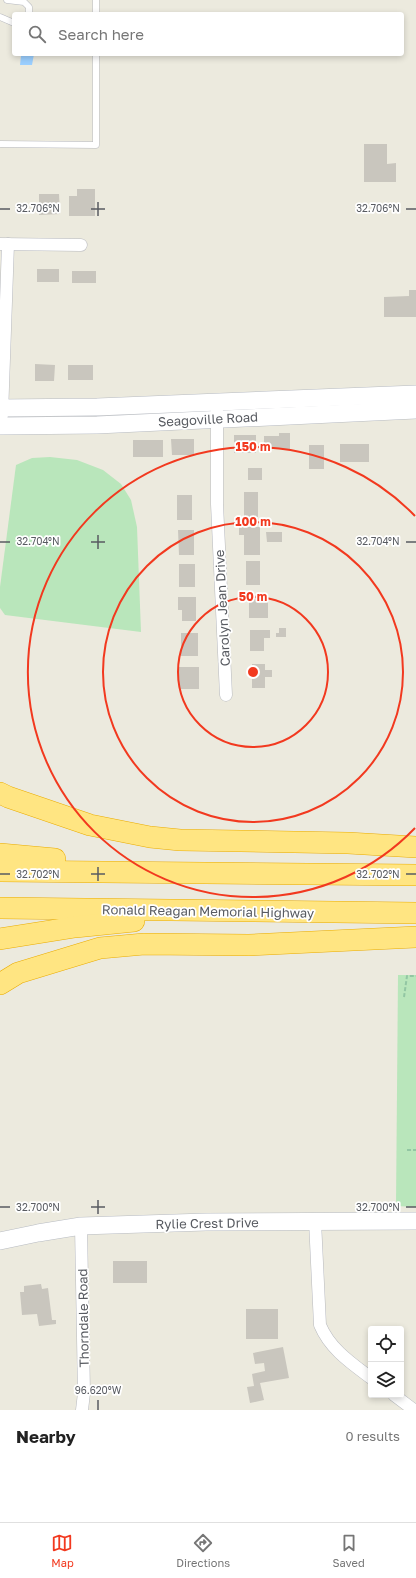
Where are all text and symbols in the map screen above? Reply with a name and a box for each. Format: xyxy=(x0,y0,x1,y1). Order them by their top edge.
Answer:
search box xyxy=(12,12,404,56)
icon: search xyxy=(26,23,48,45)
text: Search here xyxy=(58,25,144,43)
text: 32.706°N xyxy=(16,202,60,214)
text: 32.706°N xyxy=(356,202,400,214)
street label: Seagoville Road xyxy=(157,408,259,430)
text: 150 m xyxy=(236,439,270,454)
text: 100 m xyxy=(235,514,271,529)
text: 32.704°N xyxy=(16,535,60,547)
text: 32.704°N xyxy=(356,535,400,547)
street label: Carolyn Jean Drive xyxy=(211,549,233,667)
text: 50 m xyxy=(239,589,267,604)
centre of rings xyxy=(246,665,260,679)
text: 32.702°N xyxy=(16,868,60,880)
text: 32.702°N xyxy=(356,868,400,880)
street label: Ronald Reagan Memorial Highway xyxy=(102,901,315,921)
text: 32.700°N xyxy=(16,1201,60,1213)
text: 32.700°N xyxy=(356,1201,400,1213)
street label: Rylie Crest Drive xyxy=(155,1214,259,1232)
street label: Thorndale Road xyxy=(74,1268,92,1368)
map controls xyxy=(368,1326,404,1398)
button: locate xyxy=(368,1326,404,1362)
button: layers xyxy=(368,1362,404,1398)
text: 96.620°W xyxy=(75,1384,122,1396)
text: Nearby xyxy=(16,1426,76,1447)
text: 0 results xyxy=(345,1428,400,1444)
tab: Map xyxy=(51,1532,74,1569)
tab: Directions xyxy=(176,1532,230,1569)
tab: Saved xyxy=(333,1532,365,1569)

